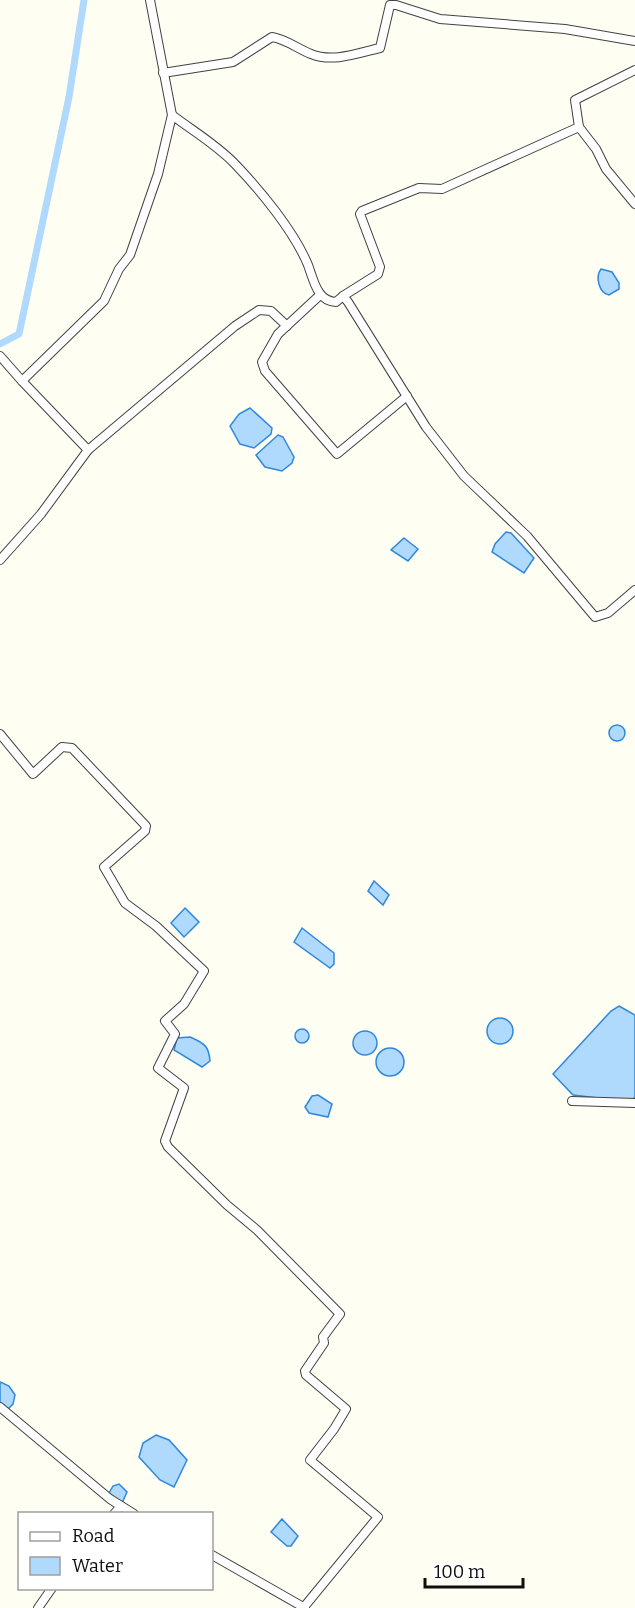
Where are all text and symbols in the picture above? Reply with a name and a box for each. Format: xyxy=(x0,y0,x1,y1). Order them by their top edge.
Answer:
legend xyxy=(18,1512,213,1590)
text: Road xyxy=(72,1525,115,1547)
scale bar xyxy=(425,1551,522,1589)
text: Water xyxy=(72,1555,123,1577)
text: 100 m xyxy=(434,1561,485,1583)

